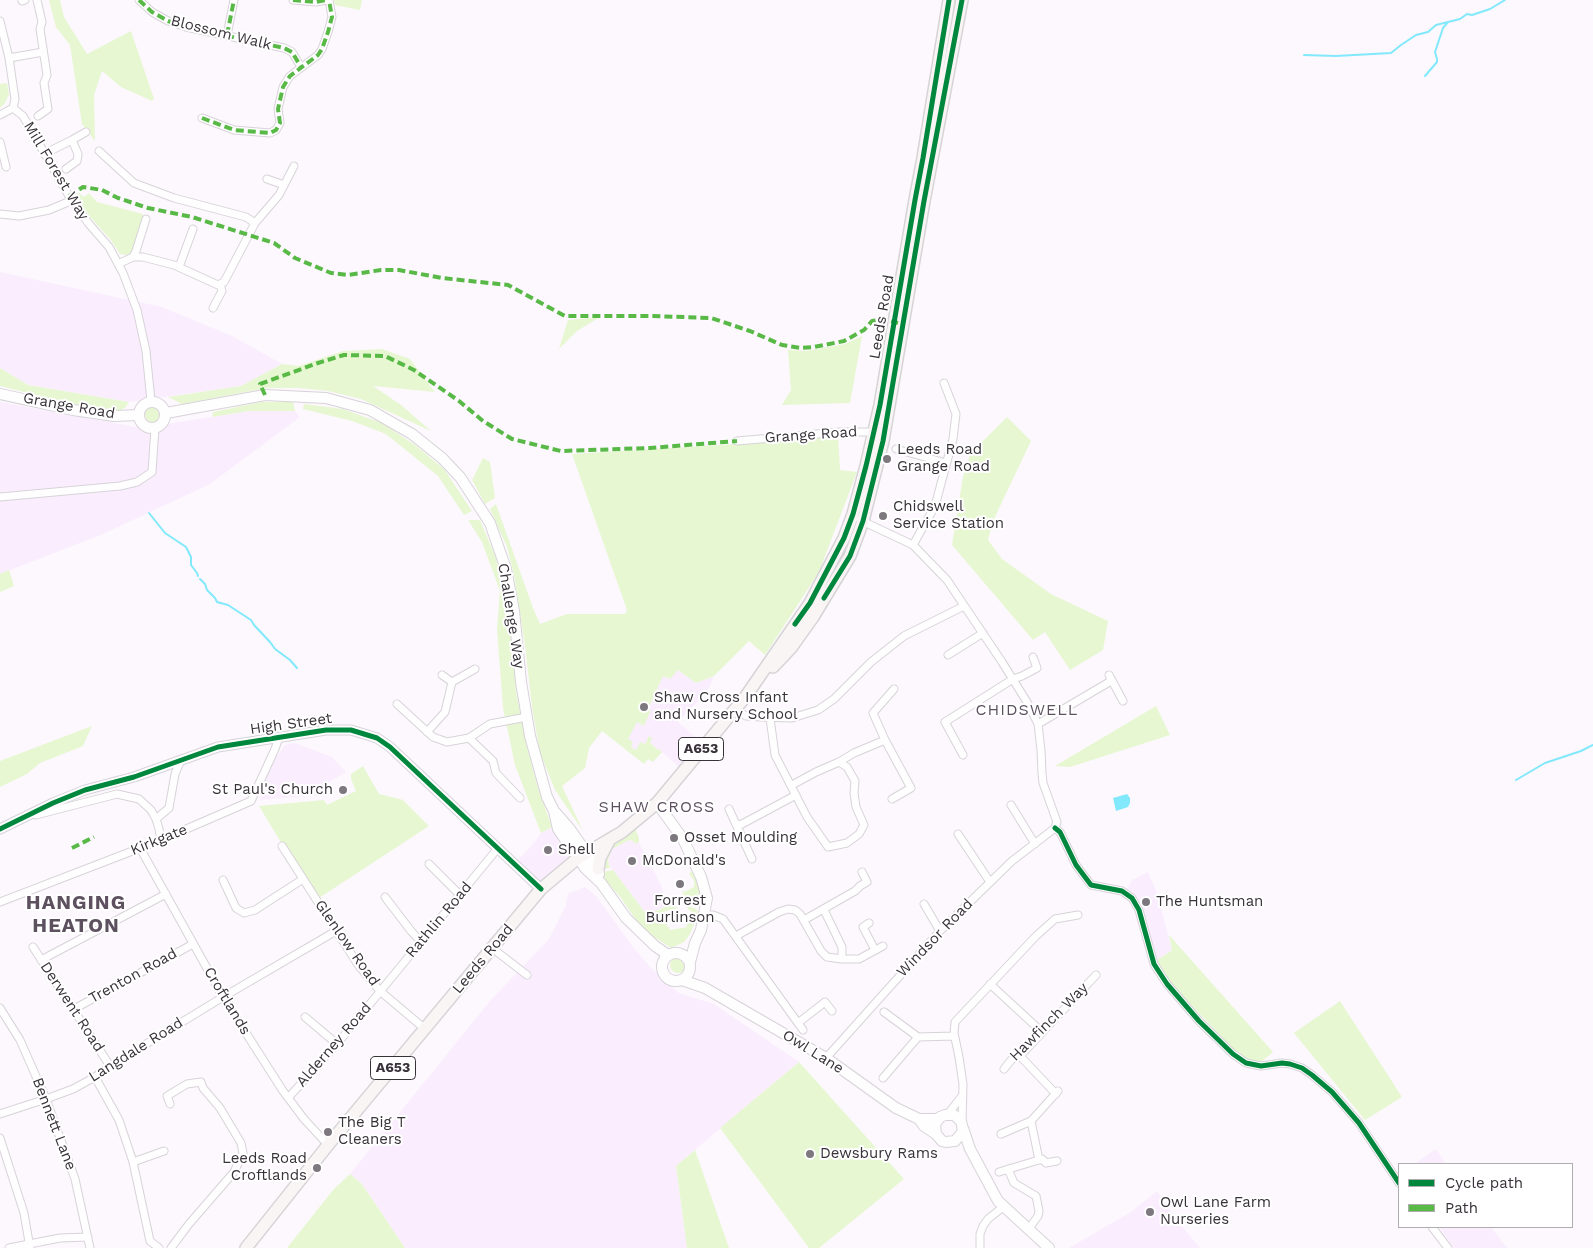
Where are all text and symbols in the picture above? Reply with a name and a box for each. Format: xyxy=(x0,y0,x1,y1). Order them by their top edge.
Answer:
street label: Blossom Walk xyxy=(169,12,273,54)
street label: Mill Forest Way xyxy=(19,118,93,224)
street label: Leeds Road xyxy=(866,274,898,360)
street label: Grange Road xyxy=(22,389,116,423)
street label: Grange Road xyxy=(764,423,858,447)
place label: Leeds Road Grange Road xyxy=(897,441,990,476)
marker: Leeds Road Grange Road xyxy=(881,453,893,465)
place label: Chidswell Service Station xyxy=(893,498,1004,533)
marker: Chidswell Service Station xyxy=(877,510,889,522)
street label: Challenge Way xyxy=(494,562,528,670)
place label: Shaw Cross Infant and Nursery School xyxy=(654,689,798,724)
district label: CHIDSWELL xyxy=(974,700,1080,720)
marker: Shaw Cross Infant and Nursery School xyxy=(638,701,650,713)
street label: High Street xyxy=(249,709,333,739)
road number: A653 xyxy=(678,738,724,761)
place label: St Paul's Church xyxy=(212,781,333,799)
marker: St Paul's Church xyxy=(337,784,349,796)
district label: SHAW CROSS xyxy=(597,797,717,817)
street label: Kirkgate xyxy=(128,820,190,860)
place label: Osset Moulding xyxy=(684,829,797,847)
marker: Osset Moulding xyxy=(668,832,680,844)
place label: Shell xyxy=(558,841,595,859)
marker: Shell xyxy=(542,844,554,856)
place label: McDonald's xyxy=(642,852,726,870)
marker: McDonald's xyxy=(626,855,638,867)
street label: Rathlin Road xyxy=(402,878,476,962)
marker: Forrest Burlinson xyxy=(674,878,686,890)
district label: HANGING HEATON xyxy=(25,891,127,938)
place label: Forrest Burlinson xyxy=(645,892,715,927)
place label: The Huntsman xyxy=(1156,893,1263,911)
street label: Windsor Road xyxy=(893,895,977,981)
street label: Glenlow Road xyxy=(311,896,383,990)
marker: The Huntsman xyxy=(1140,896,1152,908)
street label: Leeds Road xyxy=(449,921,517,997)
street label: Trenton Road xyxy=(86,944,180,1008)
street label: Derwent Road xyxy=(36,959,108,1055)
street label: Croftlands xyxy=(200,964,254,1038)
street label: Hawfinch Way xyxy=(1006,979,1092,1065)
street label: Alderney Road xyxy=(293,999,375,1091)
street label: Langdale Road xyxy=(86,1014,186,1086)
street label: Owl Lane xyxy=(779,1026,847,1078)
road number: A653 xyxy=(370,1056,416,1080)
street label: Bennett Lane xyxy=(28,1075,80,1173)
place label: The Big T Cleaners xyxy=(338,1114,406,1149)
marker: The Big T Cleaners xyxy=(322,1126,334,1138)
place label: Dewsbury Rams xyxy=(820,1145,938,1163)
marker: Dewsbury Rams xyxy=(804,1148,816,1160)
place label: Leeds Road Croftlands xyxy=(222,1150,307,1185)
marker: Leeds Road Croftlands xyxy=(311,1162,323,1174)
legend xyxy=(1398,1163,1573,1228)
text: Cycle path xyxy=(1445,1174,1523,1192)
place label: Owl Lane Farm Nurseries xyxy=(1160,1194,1271,1229)
text: Path xyxy=(1445,1199,1478,1217)
marker: Owl Lane Farm Nurseries xyxy=(1144,1206,1156,1218)

